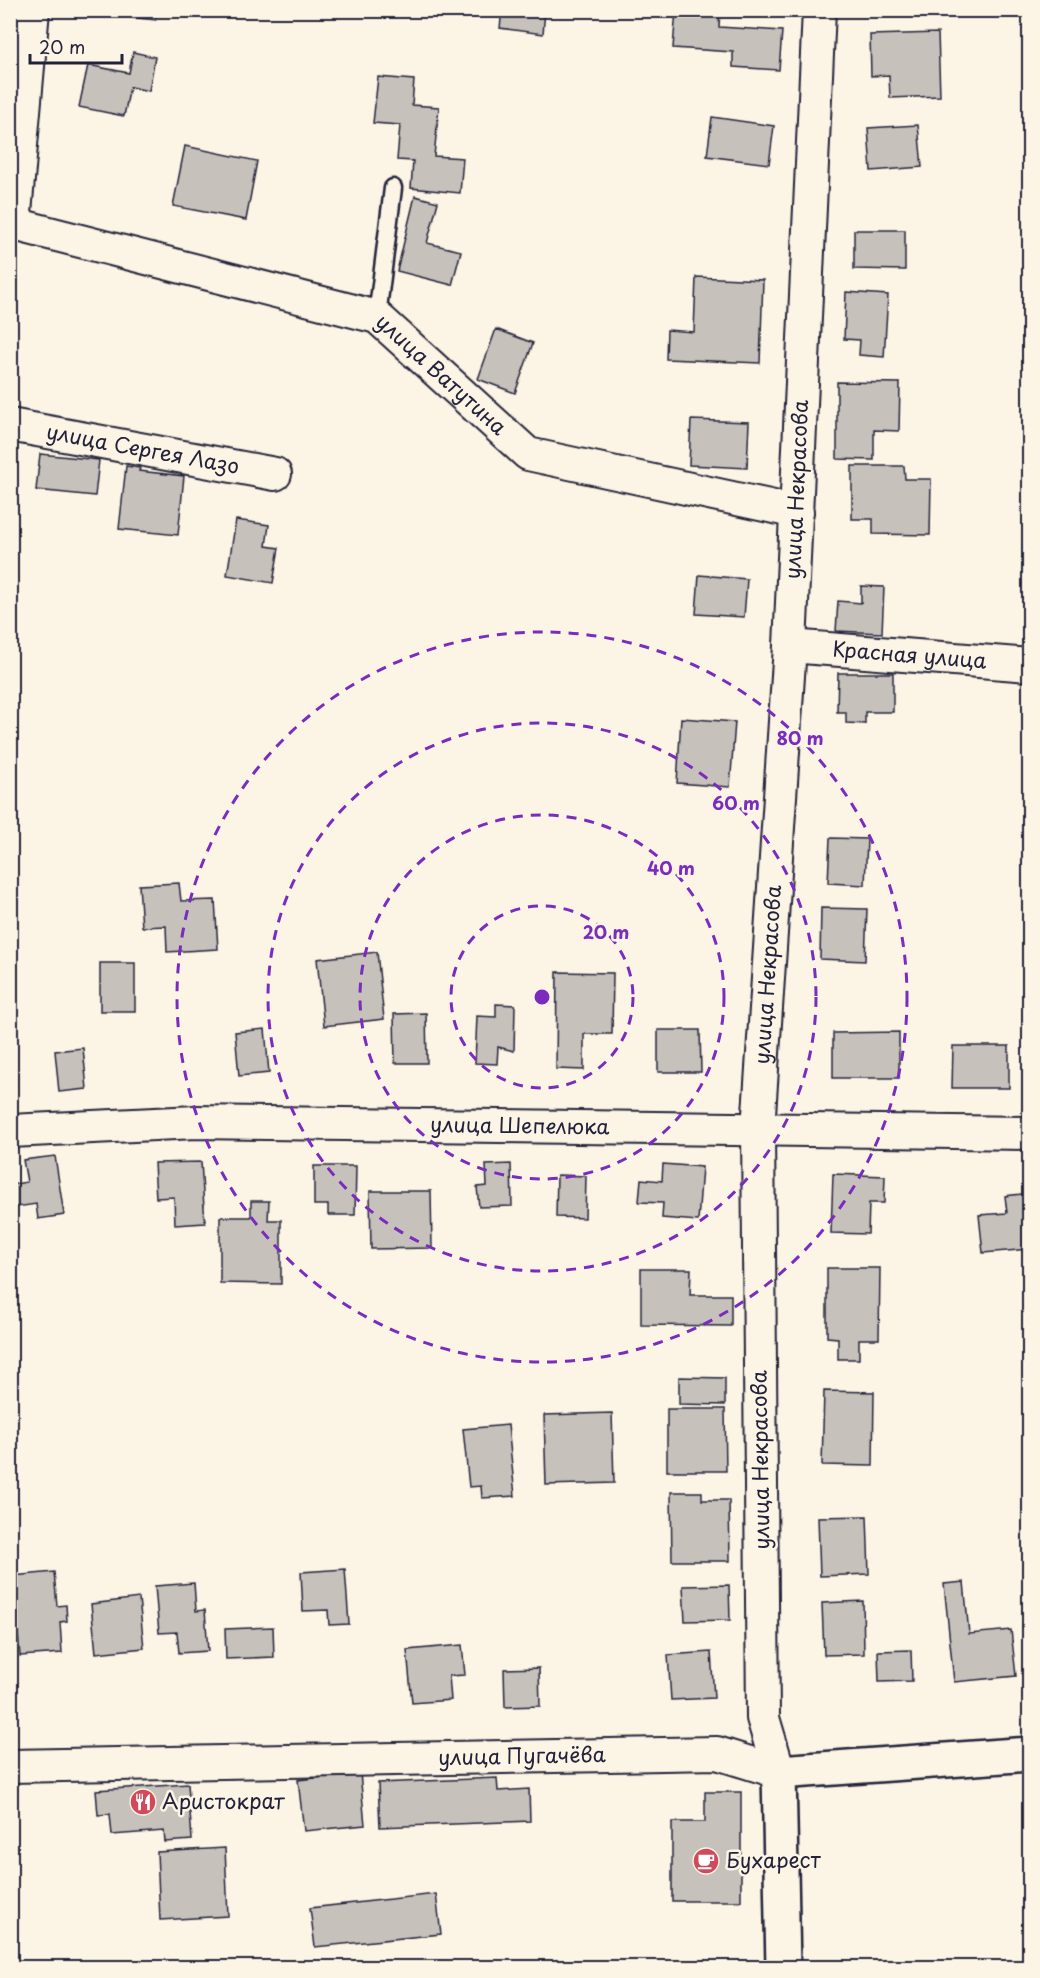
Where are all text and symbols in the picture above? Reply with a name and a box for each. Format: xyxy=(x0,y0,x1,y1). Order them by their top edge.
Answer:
scale bar xyxy=(30,27,122,65)
text: 20 m xyxy=(39,33,85,60)
street label: улица Ватутина xyxy=(369,305,515,442)
street label: улица Некрасова xyxy=(775,399,815,580)
street label: улица Сергея Лазо xyxy=(44,414,242,481)
street label: Красная улица xyxy=(832,631,989,676)
text: 80 m xyxy=(776,724,824,751)
text: 60 m xyxy=(712,789,760,816)
text: 40 m xyxy=(647,854,695,881)
street label: улица Некрасова xyxy=(744,884,788,1065)
text: 20 m xyxy=(583,918,629,945)
centre of rings xyxy=(532,987,552,1007)
street label: улица Шепелюка xyxy=(430,1107,610,1141)
street label: улица Некрасова xyxy=(741,1370,777,1550)
street label: улица Пугачёва xyxy=(438,1737,606,1772)
place label: Аристократ xyxy=(162,1784,285,1816)
restaurant icon: Аристократ xyxy=(128,1787,158,1817)
place label: Бухарест xyxy=(726,1843,822,1875)
cafe icon: Бухарест xyxy=(691,1846,721,1876)

